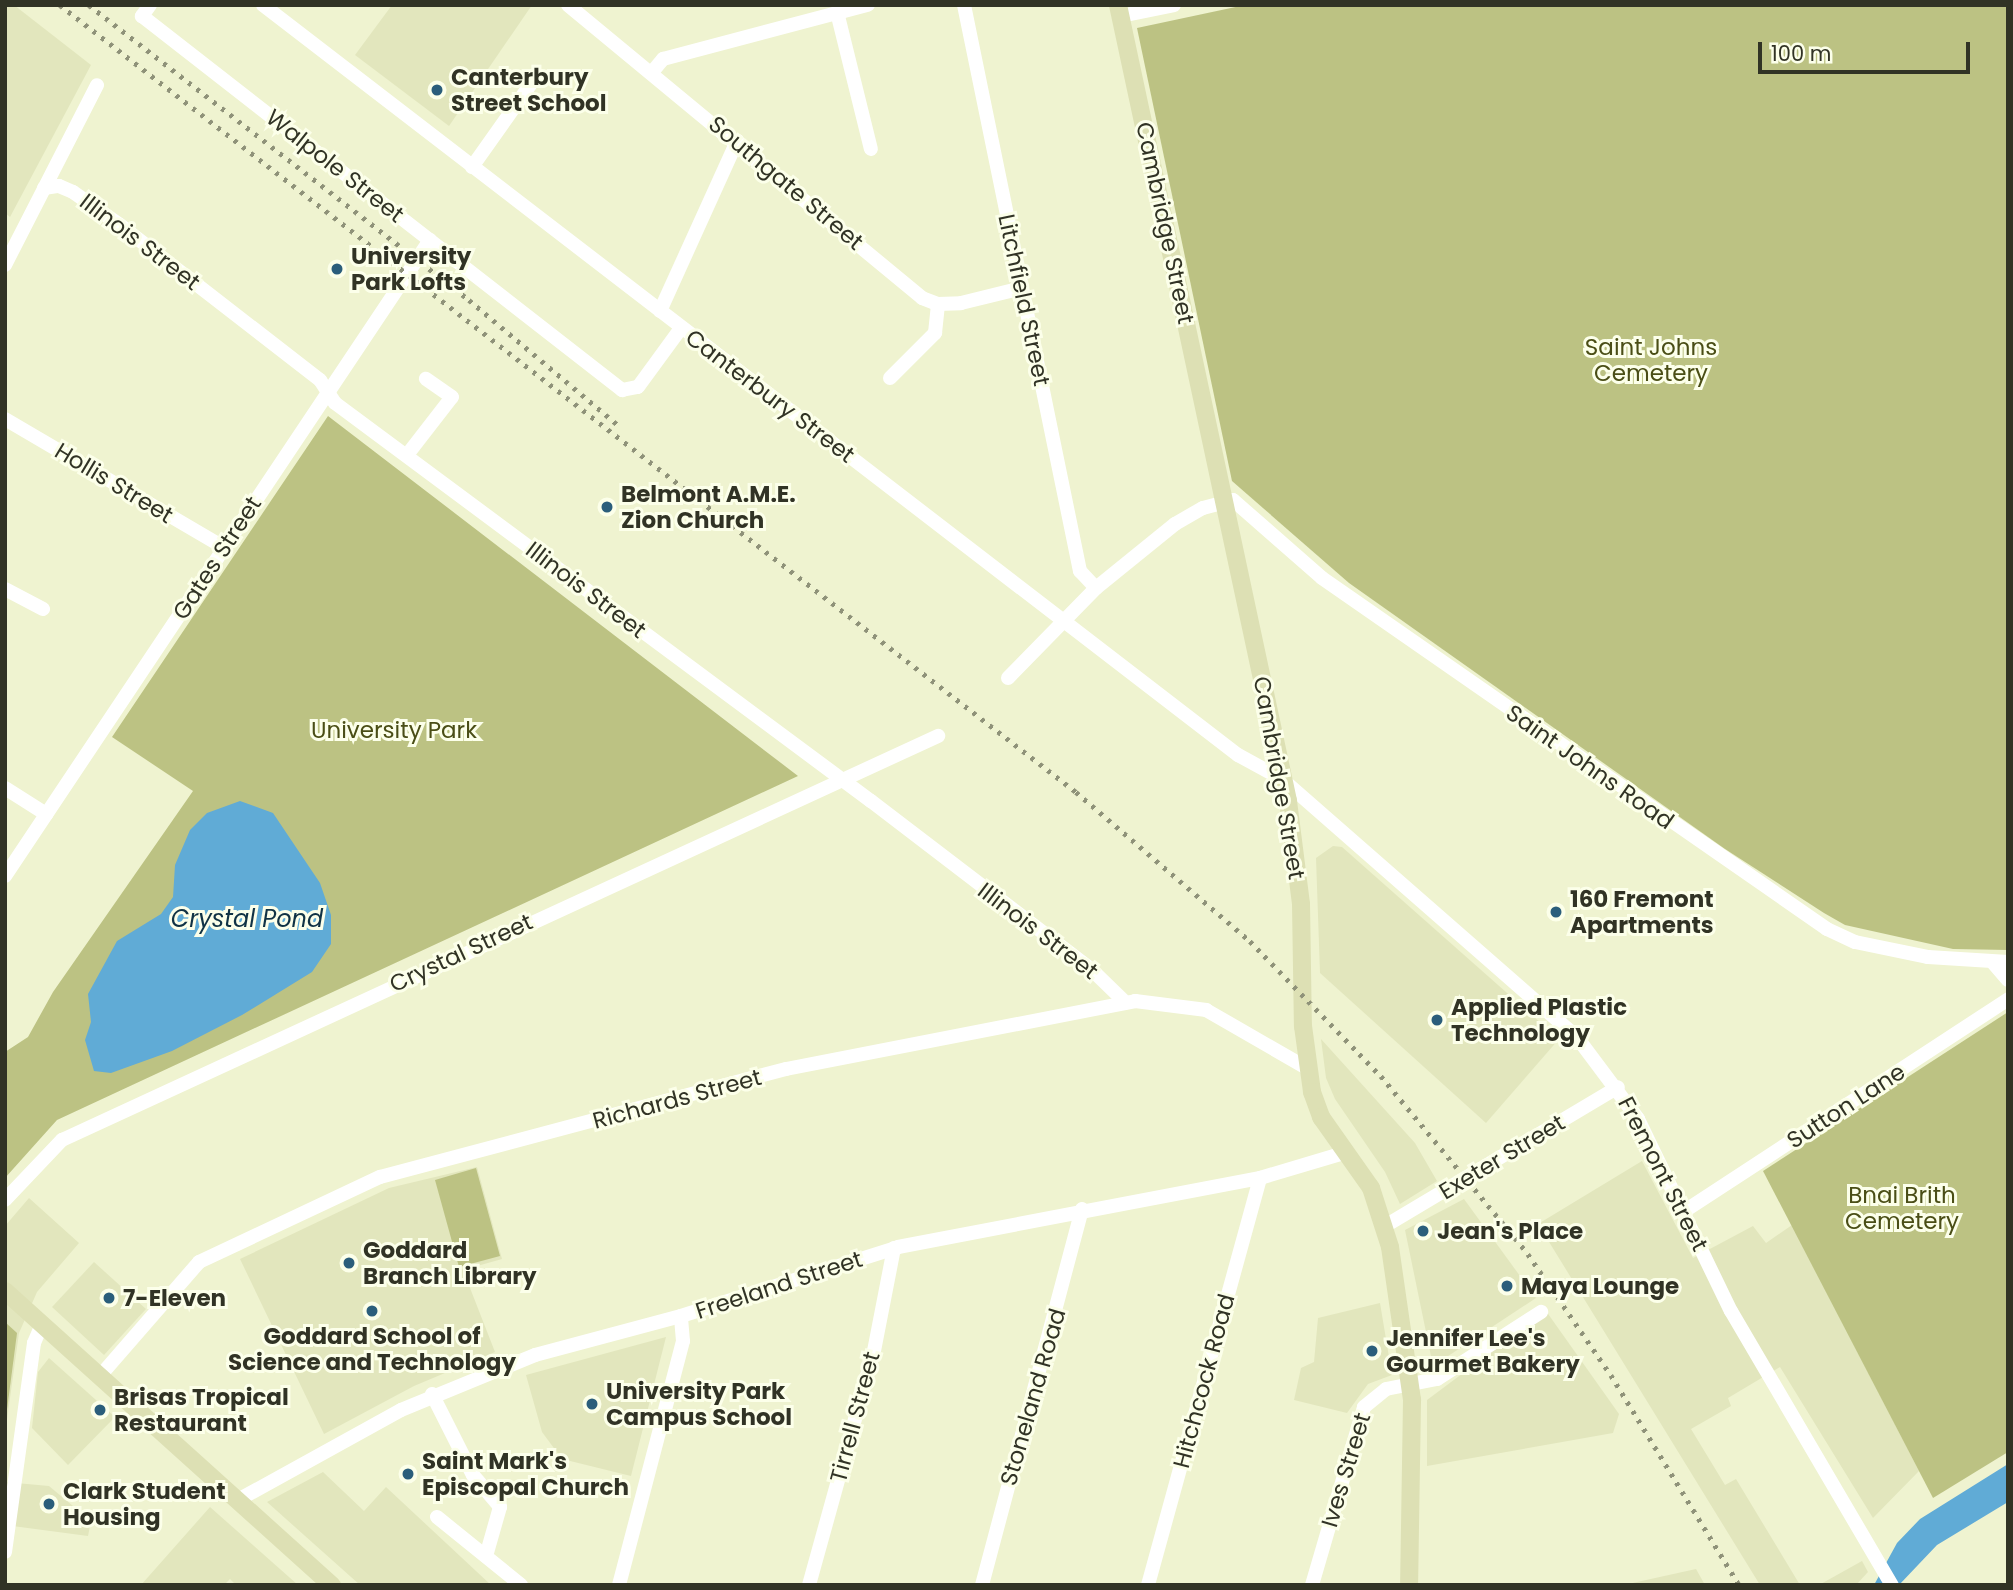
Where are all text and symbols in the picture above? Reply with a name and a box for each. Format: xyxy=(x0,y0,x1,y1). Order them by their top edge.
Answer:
scale bar xyxy=(1761,28,1973,72)
text: 100 m xyxy=(1771,39,1831,68)
place label: Canterbury Street School xyxy=(451,63,607,117)
marker: Canterbury Street School xyxy=(429,82,445,98)
street label: Walpole Street xyxy=(261,104,409,228)
street label: Southgate Street xyxy=(703,110,869,256)
street label: Cambridge Street xyxy=(1130,120,1200,326)
street label: Illinois Street xyxy=(75,188,205,296)
street label: Litchfield Street xyxy=(992,212,1056,388)
place label: University Park Lofts xyxy=(351,242,471,296)
marker: University Park Lofts xyxy=(329,261,345,277)
street label: Canterbury Street xyxy=(680,323,860,469)
park label: Saint Johns Cemetery xyxy=(1585,333,1717,387)
street label: Hollis Street xyxy=(50,437,178,529)
place label: Belmont A.M.E. Zion Church xyxy=(621,480,796,534)
street label: Gates Street xyxy=(167,491,267,625)
marker: Belmont A.M.E. Zion Church xyxy=(599,499,615,515)
street label: Illinois Street xyxy=(521,536,651,644)
street label: Cambridge Street xyxy=(1248,674,1310,882)
street label: Saint Johns Road xyxy=(1501,699,1679,835)
park label: University Park xyxy=(311,716,477,744)
street label: Illinois Street xyxy=(973,877,1103,985)
place label: 160 Fremont Apartments xyxy=(1570,885,1714,939)
marker: 160 Fremont Apartments xyxy=(1548,904,1564,920)
water label: Crystal Pond xyxy=(171,905,323,933)
street label: Crystal Street xyxy=(385,908,537,998)
place label: Applied Plastic Technology xyxy=(1451,993,1627,1047)
marker: Applied Plastic Technology xyxy=(1429,1012,1445,1028)
street label: Sutton Lane xyxy=(1782,1058,1910,1154)
street label: Richards Street xyxy=(590,1063,764,1135)
street label: Fremont Street xyxy=(1612,1092,1714,1256)
street label: Exeter Street xyxy=(1434,1109,1570,1205)
park label: Bnai Brith Cemetery xyxy=(1845,1181,1959,1235)
place label: Jean's Place xyxy=(1437,1217,1583,1245)
marker: Jean's Place xyxy=(1415,1223,1431,1239)
place label: Goddard Branch Library xyxy=(363,1236,537,1290)
street label: Freeland Street xyxy=(692,1245,866,1325)
marker: Goddard Branch Library xyxy=(341,1255,357,1271)
place label: Maya Lounge xyxy=(1521,1272,1679,1300)
marker: Maya Lounge xyxy=(1499,1278,1515,1294)
place label: 7-Eleven xyxy=(123,1284,226,1312)
marker: 7-Eleven xyxy=(101,1290,117,1306)
street label: Hitchcock Road xyxy=(1167,1291,1241,1471)
marker: Goddard School of Science and Technology xyxy=(364,1303,380,1319)
street label: Stoneland Road xyxy=(995,1305,1071,1489)
place label: Goddard School of Science and Technology xyxy=(228,1322,516,1376)
place label: Jennifer Lee's Gourmet Bakery xyxy=(1386,1324,1580,1378)
marker: Jennifer Lee's Gourmet Bakery xyxy=(1364,1343,1380,1359)
street label: Tirrell Street xyxy=(824,1349,886,1485)
place label: University Park Campus School xyxy=(606,1377,792,1431)
place label: Brisas Tropical Restaurant xyxy=(114,1383,289,1437)
marker: University Park Campus School xyxy=(584,1396,600,1412)
marker: Brisas Tropical Restaurant xyxy=(92,1402,108,1418)
street label: Ives Street xyxy=(1316,1409,1376,1531)
place label: Saint Mark's Episcopal Church xyxy=(422,1447,629,1501)
marker: Saint Mark's Episcopal Church xyxy=(400,1466,416,1482)
place label: Clark Student Housing xyxy=(63,1477,225,1531)
marker: Clark Student Housing xyxy=(41,1496,57,1512)

